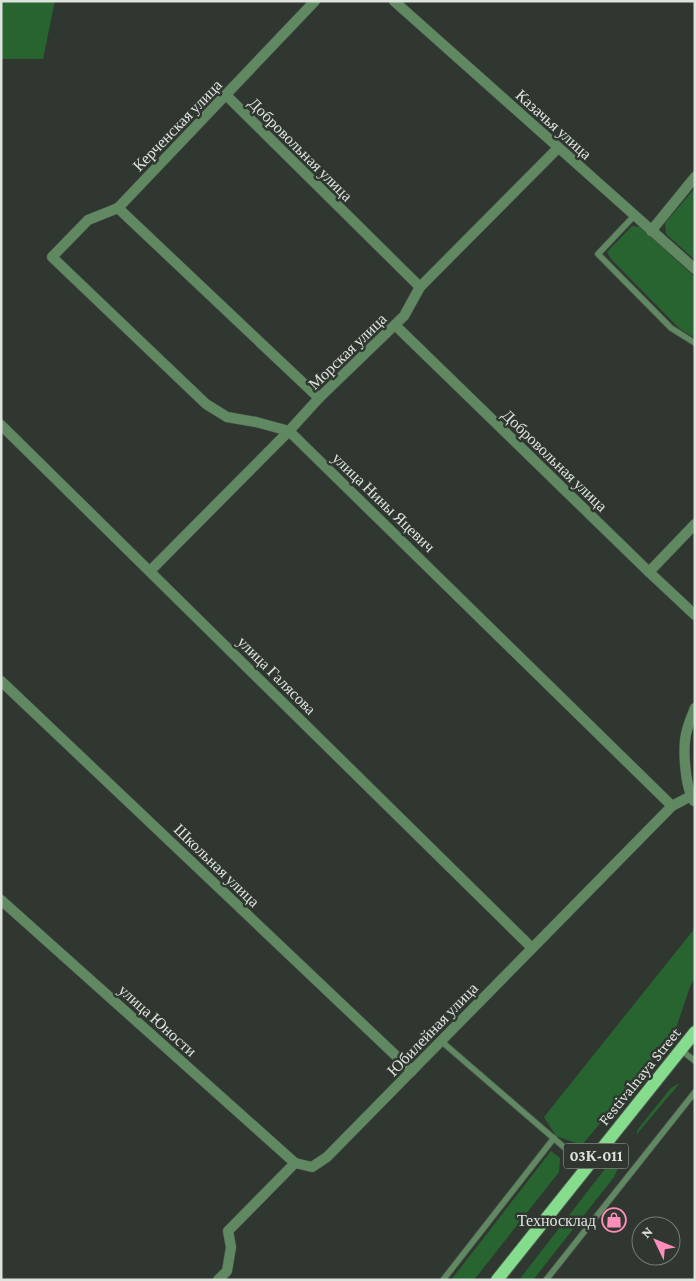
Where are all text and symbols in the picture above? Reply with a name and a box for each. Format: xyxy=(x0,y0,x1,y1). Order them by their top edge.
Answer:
street label: Керченская улица xyxy=(130,76,226,175)
street label: Казачья улица xyxy=(512,86,595,163)
street label: Добровольная улица xyxy=(245,94,356,205)
street label: Морская улица xyxy=(305,310,390,393)
street label: Добровольная улица xyxy=(498,406,611,516)
street label: улица Нины Яцевич xyxy=(328,449,438,556)
street label: улица Галясова xyxy=(233,633,319,719)
street label: Школьная улица xyxy=(170,820,263,911)
street label: Юбилейная улица xyxy=(384,979,482,1080)
street label: улица Юности xyxy=(115,981,200,1061)
street label: Festivalnaya Street xyxy=(595,1024,685,1129)
road number: 03К-011 xyxy=(564,1144,628,1168)
shop icon: Техносклад xyxy=(601,1207,627,1233)
place label: Техносклад xyxy=(517,1212,596,1230)
north arrow xyxy=(631,1216,681,1266)
text: N xyxy=(637,1223,656,1241)

